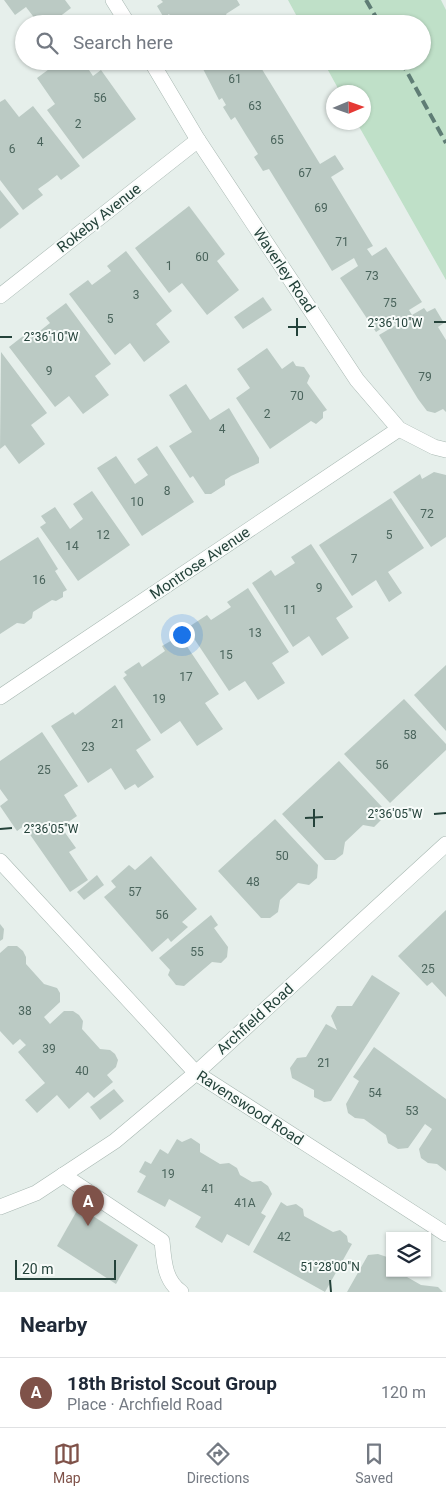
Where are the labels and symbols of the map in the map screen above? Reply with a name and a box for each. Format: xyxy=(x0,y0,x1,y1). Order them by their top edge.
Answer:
house number: 61 xyxy=(228,72,242,86)
north arrow xyxy=(326,85,371,130)
house number: 56 xyxy=(93,91,107,105)
house number: 63 xyxy=(248,99,262,113)
house number: 2 xyxy=(75,117,82,131)
house number: 65 xyxy=(270,133,284,147)
house number: 4 xyxy=(37,135,44,149)
house number: 6 xyxy=(9,142,16,156)
house number: 67 xyxy=(298,166,312,180)
street label: Rokeby Avenue xyxy=(53,180,145,256)
house number: 69 xyxy=(314,201,328,215)
street label: Waverley Road xyxy=(249,224,319,316)
house number: 71 xyxy=(335,235,349,249)
house number: 60 xyxy=(195,250,209,264)
house number: 1 xyxy=(166,259,172,273)
house number: 73 xyxy=(365,269,379,283)
house number: 3 xyxy=(133,288,139,302)
house number: 75 xyxy=(383,296,397,310)
house number: 5 xyxy=(107,312,114,326)
text: 2°36'10"W xyxy=(368,316,423,330)
text: 2°36'10"W xyxy=(24,330,79,344)
house number: 9 xyxy=(46,364,52,378)
house number: 79 xyxy=(418,370,432,384)
house number: 70 xyxy=(290,389,304,403)
house number: 2 xyxy=(264,407,271,421)
house number: 4 xyxy=(219,422,226,436)
house number: 8 xyxy=(164,484,171,498)
house number: 10 xyxy=(130,495,144,509)
house number: 72 xyxy=(420,507,434,521)
street label: Montrose Avenue xyxy=(147,523,253,603)
house number: 12 xyxy=(96,528,110,542)
house number: 5 xyxy=(386,528,393,542)
house number: 14 xyxy=(65,539,79,553)
house number: 7 xyxy=(351,552,358,566)
house number: 16 xyxy=(32,573,46,587)
house number: 9 xyxy=(316,581,322,595)
house number: 11 xyxy=(283,603,297,617)
your location xyxy=(169,622,195,648)
house number: 13 xyxy=(248,626,262,640)
house number: 15 xyxy=(219,648,233,662)
house number: 17 xyxy=(179,670,193,684)
house number: 19 xyxy=(152,692,166,706)
house number: 21 xyxy=(111,717,125,731)
house number: 58 xyxy=(403,728,417,742)
house number: 23 xyxy=(81,740,95,754)
house number: 56 xyxy=(375,758,389,772)
house number: 25 xyxy=(37,763,51,777)
text: 2°36'05"W xyxy=(368,807,423,821)
text: 2°36'05"W xyxy=(24,822,79,836)
house number: 50 xyxy=(275,849,289,863)
house number: 48 xyxy=(246,875,260,889)
house number: 57 xyxy=(128,885,142,899)
house number: 56 xyxy=(155,908,169,922)
house number: 55 xyxy=(190,945,204,959)
house number: 25 xyxy=(421,962,435,976)
street label: Archfield Road xyxy=(213,980,297,1058)
house number: 38 xyxy=(18,1004,32,1018)
house number: 39 xyxy=(42,1042,56,1056)
house number: 21 xyxy=(317,1056,331,1070)
house number: 40 xyxy=(75,1064,89,1078)
street label: Ravenswood Road xyxy=(193,1067,307,1149)
house number: 54 xyxy=(368,1086,382,1100)
house number: 53 xyxy=(405,1104,419,1118)
house number: 19 xyxy=(161,1167,175,1181)
house number: 41 xyxy=(201,1182,215,1196)
pin: A xyxy=(72,1185,104,1226)
house number: 41A xyxy=(234,1196,256,1210)
house number: 42 xyxy=(277,1230,291,1244)
scale bar xyxy=(15,1257,116,1280)
text: 51°28'00"N xyxy=(300,1260,360,1274)

